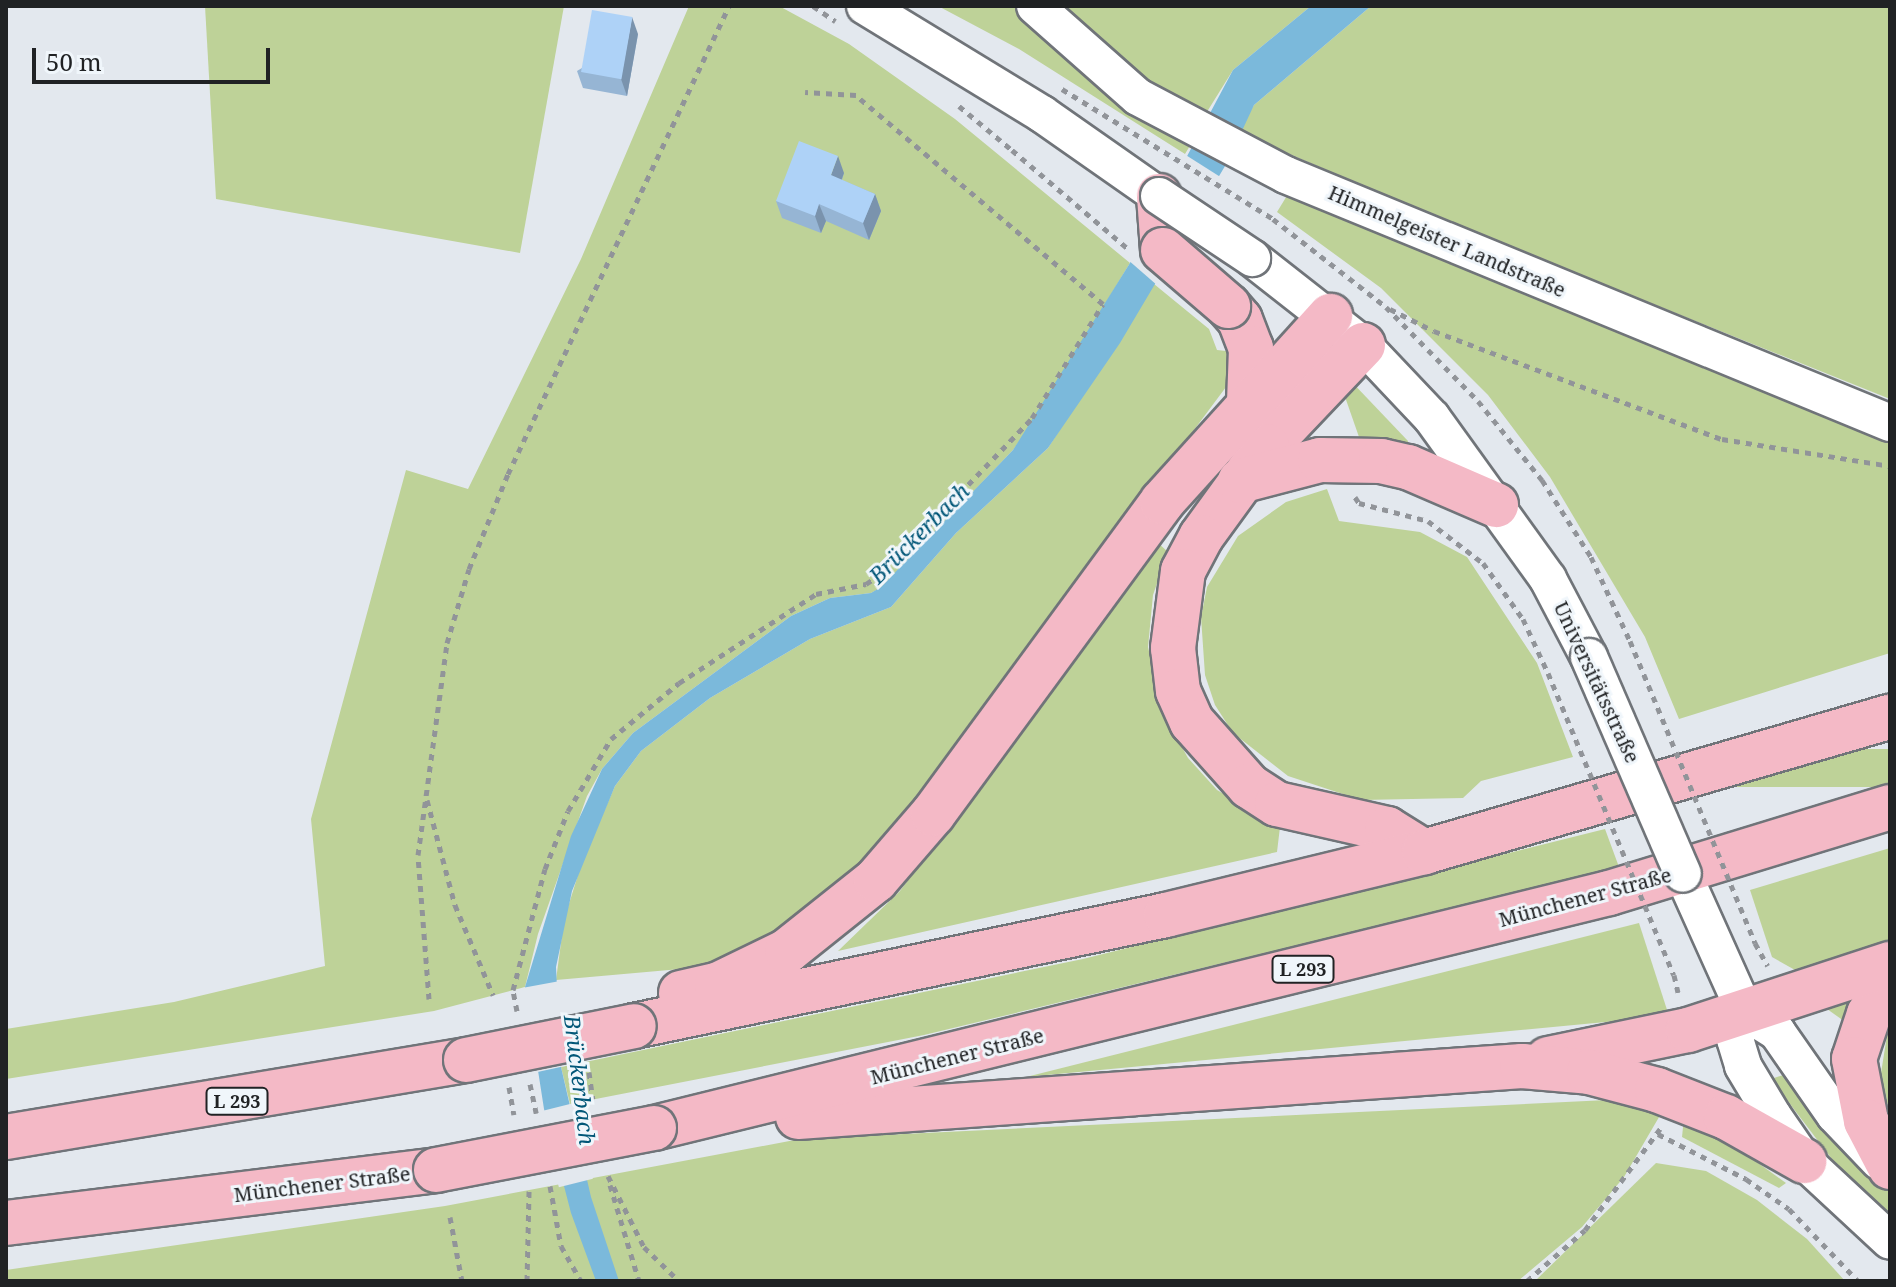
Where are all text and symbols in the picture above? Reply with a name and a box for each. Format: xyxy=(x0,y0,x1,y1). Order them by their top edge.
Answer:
scale bar xyxy=(36,32,274,82)
text: 50 m xyxy=(46,45,102,78)
street label: Himmelgeister Landstraße xyxy=(1325,180,1569,302)
water label: Brückerbach xyxy=(863,477,975,589)
street label: Universitätsstraße xyxy=(1549,598,1645,766)
street label: Münchener Straße xyxy=(1496,862,1674,932)
road number: L 293 xyxy=(1271,955,1335,983)
water label: Brückerbach xyxy=(559,1013,601,1147)
street label: Münchener Straße xyxy=(868,1023,1046,1089)
road number: L 293 xyxy=(205,1087,269,1115)
street label: Münchener Straße xyxy=(232,1161,412,1207)

